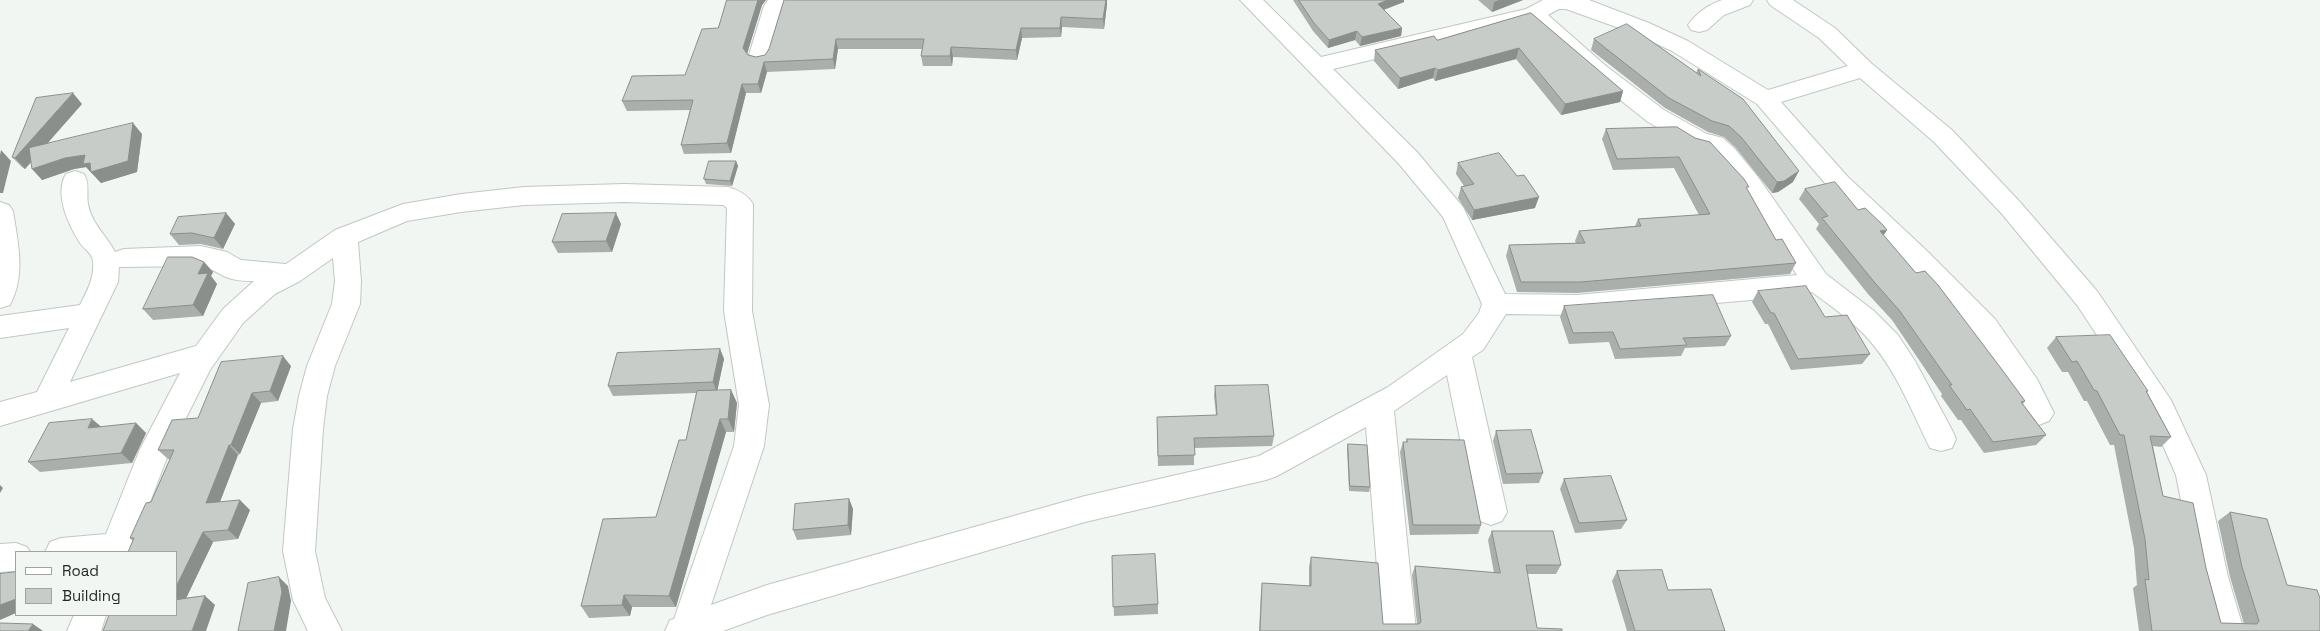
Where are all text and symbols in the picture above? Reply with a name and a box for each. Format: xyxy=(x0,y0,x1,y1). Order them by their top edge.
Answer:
legend xyxy=(15,551,178,616)
text: Road xyxy=(62,561,99,580)
text: Building xyxy=(62,586,121,605)

